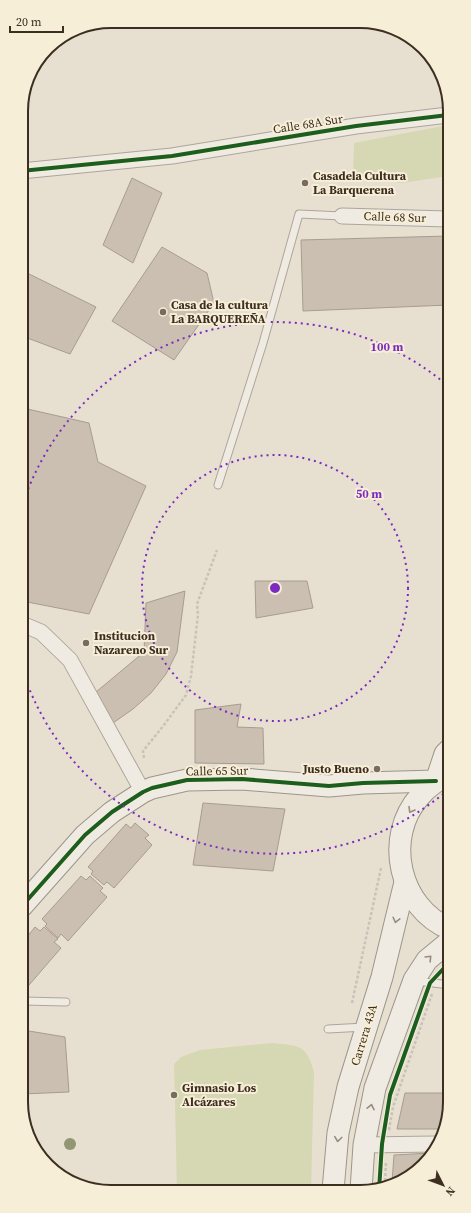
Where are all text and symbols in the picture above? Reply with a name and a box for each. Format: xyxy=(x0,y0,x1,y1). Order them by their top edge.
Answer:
scale bar xyxy=(10,8,63,34)
text: 20 m xyxy=(16,14,42,30)
street label: Calle 68A Sur xyxy=(272,111,344,137)
place label: Casadela Cultura La Barquerena xyxy=(313,168,407,198)
marker: Casadela Cultura La Barquerena xyxy=(300,178,310,188)
street label: Calle 68 Sur xyxy=(363,208,427,226)
place label: Casa de la cultura La BARQUEREÑA xyxy=(171,297,269,327)
marker: Casa de la cultura La BARQUEREÑA xyxy=(158,307,168,317)
text: 100 m xyxy=(371,339,404,355)
text: 50 m xyxy=(356,486,382,502)
centre of rings xyxy=(268,581,282,595)
place label: Institucion Nazareno Sur xyxy=(94,628,169,658)
marker: Institucion Nazareno Sur xyxy=(81,638,91,648)
place label: Justo Bueno xyxy=(302,761,369,777)
street label: Calle 65 Sur xyxy=(186,762,248,780)
marker: Justo Bueno xyxy=(372,764,382,774)
one-way arrow xyxy=(408,806,415,813)
one-way arrow xyxy=(392,917,400,923)
one-way arrow xyxy=(425,955,432,963)
street label: Carrera 43A xyxy=(347,1002,381,1068)
place label: Gimnasio Los Alcázares xyxy=(182,1080,257,1110)
marker: Gimnasio Los Alcázares xyxy=(169,1090,179,1100)
one-way arrow xyxy=(367,1104,375,1110)
one-way arrow xyxy=(334,1136,343,1142)
north arrow xyxy=(423,1165,463,1205)
text: N xyxy=(442,1183,458,1199)

